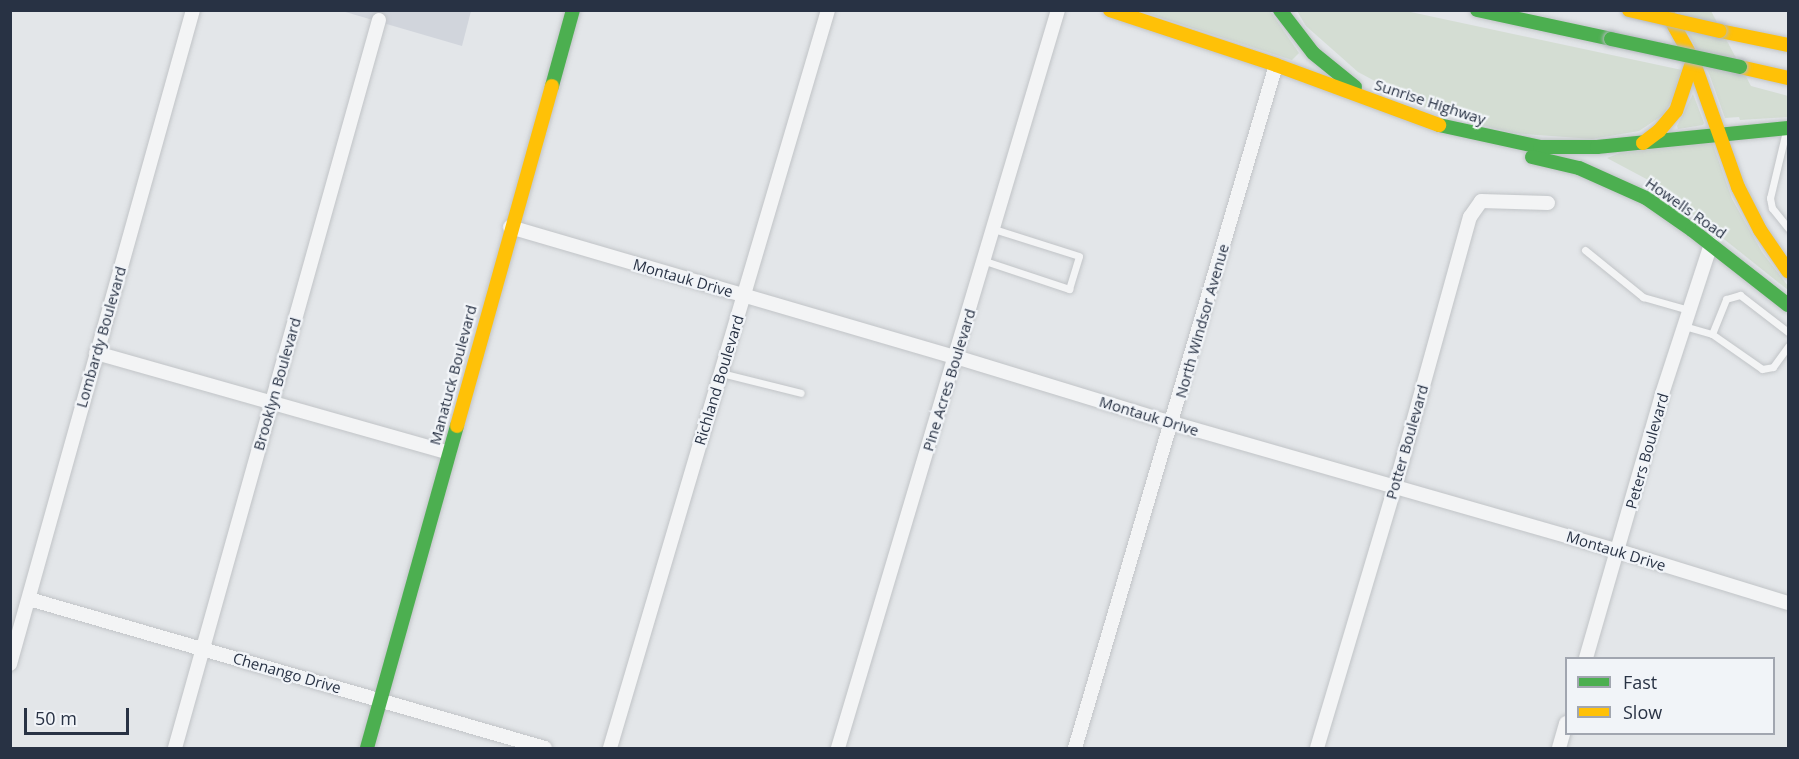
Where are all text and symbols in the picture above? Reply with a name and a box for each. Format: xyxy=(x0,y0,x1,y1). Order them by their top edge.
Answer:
street label: Sunrise Highway xyxy=(1372,76,1488,128)
street label: Howells Road xyxy=(1642,174,1730,242)
street label: North Windsor Avenue xyxy=(1171,242,1233,400)
street label: Montauk Drive xyxy=(631,255,735,301)
street label: Lombardy Boulevard xyxy=(72,264,130,410)
street label: Manatuck Boulevard xyxy=(426,303,480,447)
street label: Pine Acres Boulevard xyxy=(919,307,979,453)
street label: Richland Boulevard xyxy=(691,313,747,447)
street label: Brooklyn Boulevard xyxy=(249,315,305,453)
street label: Potter Boulevard xyxy=(1382,383,1432,501)
street label: Peters Boulevard xyxy=(1622,391,1672,511)
street label: Montauk Drive xyxy=(1097,392,1201,440)
street label: Montauk Drive xyxy=(1564,527,1668,575)
street label: Chenango Drive xyxy=(231,649,343,697)
legend xyxy=(1565,657,1775,735)
text: Fast xyxy=(1623,670,1657,694)
scale bar xyxy=(27,696,132,734)
text: Slow xyxy=(1623,700,1662,724)
text: 50 m xyxy=(35,706,77,730)

